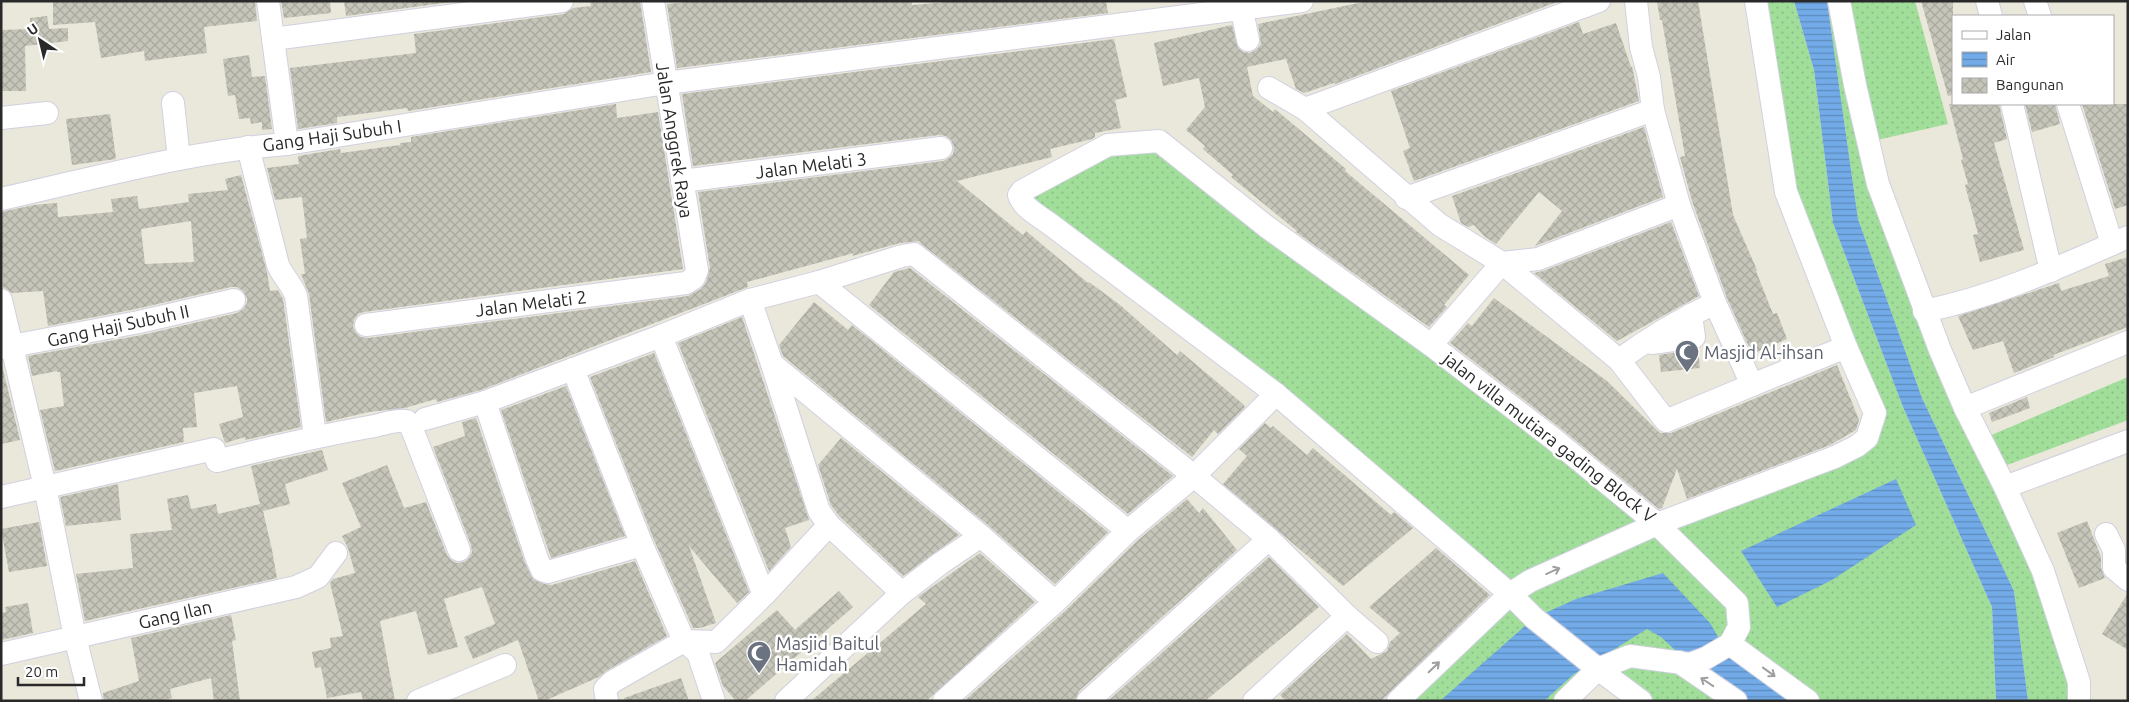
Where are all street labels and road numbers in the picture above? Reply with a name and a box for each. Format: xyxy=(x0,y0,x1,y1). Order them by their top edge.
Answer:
street label: Jalan Anggrek Raya xyxy=(653,61,697,219)
street label: Gang Haji Subuh I xyxy=(261,115,403,155)
street label: Jalan Melati 3 xyxy=(754,148,868,182)
street label: Jalan Melati 2 xyxy=(474,286,588,320)
street label: Gang Haji Subuh II xyxy=(45,300,191,350)
street label: jalan villa mutiara gading Block V xyxy=(1438,347,1660,526)
street label: Gang Ilan xyxy=(136,596,214,632)

